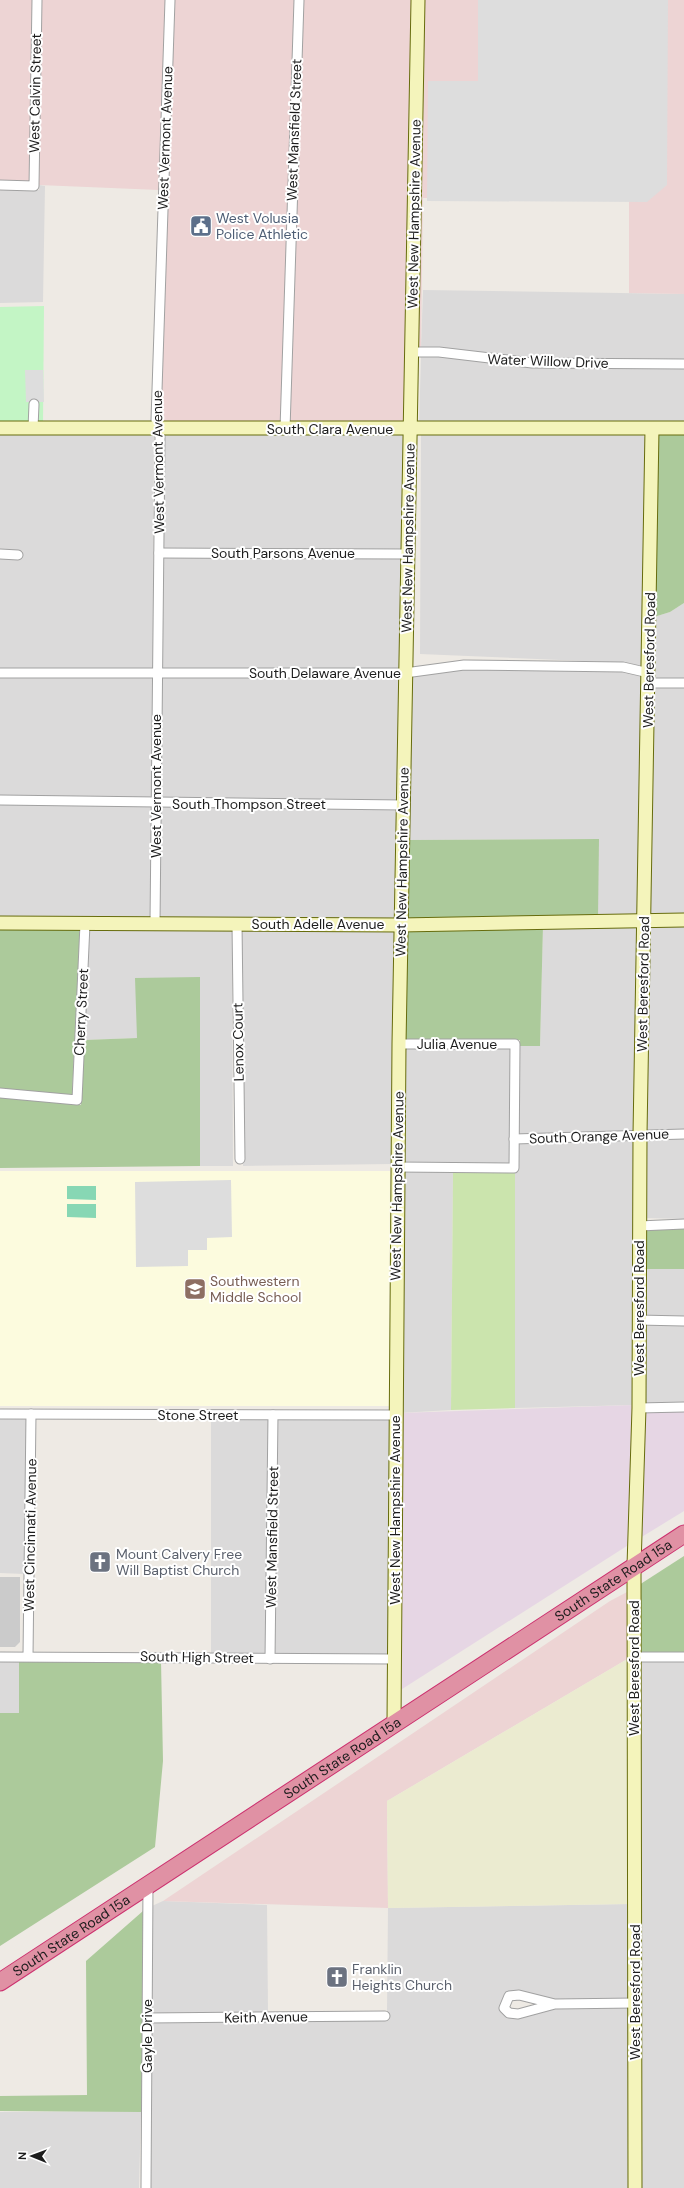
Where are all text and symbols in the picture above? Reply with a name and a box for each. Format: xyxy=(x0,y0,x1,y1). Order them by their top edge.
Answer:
street label: West Calvin Street xyxy=(25,33,45,153)
street label: West Mansfield Street xyxy=(283,59,305,201)
street label: West Vermont Avenue xyxy=(153,66,177,210)
street label: West New Hampshire Avenue xyxy=(403,119,425,309)
place label: West Volusia Police Athletic xyxy=(216,209,308,243)
public building icon: West Volusia Police Athletic xyxy=(188,213,214,239)
street label: Water Willow Drive xyxy=(487,350,609,372)
street label: West Vermont Avenue xyxy=(148,390,168,534)
street label: South Clara Avenue xyxy=(267,420,393,438)
street label: West New Hampshire Avenue xyxy=(397,443,419,633)
street label: South Parsons Avenue xyxy=(211,544,355,562)
street label: West Beresford Road xyxy=(639,592,659,728)
street label: South Delaware Avenue xyxy=(249,664,401,682)
street label: West Vermont Avenue xyxy=(147,714,165,858)
street label: West New Hampshire Avenue xyxy=(391,767,413,957)
street label: South Thompson Street xyxy=(172,795,326,813)
street label: South Adelle Avenue xyxy=(252,915,384,933)
street label: West Beresford Road xyxy=(633,916,653,1052)
street label: Cherry Street xyxy=(70,968,92,1056)
street label: Lenox Court xyxy=(228,1002,248,1082)
street label: Julia Avenue xyxy=(417,1035,497,1053)
street label: West New Hampshire Avenue xyxy=(386,1091,408,1281)
street label: South Orange Avenue xyxy=(529,1125,669,1147)
street label: West Beresford Road xyxy=(630,1240,648,1376)
place label: Southwestern Middle School xyxy=(210,1272,301,1306)
school or university icon: Southwestern Middle School xyxy=(182,1276,208,1302)
street label: Stone Street xyxy=(157,1406,239,1424)
street label: West New Hampshire Avenue xyxy=(386,1415,404,1605)
street label: West Cincinnati Avenue xyxy=(20,1458,40,1612)
street label: West Mansfield Street xyxy=(262,1466,282,1608)
street label: South State Road 15a xyxy=(551,1535,675,1625)
place label: Mount Calvery Free Will Baptist Church xyxy=(116,1545,242,1579)
church icon: Mount Calvery Free Will Baptist Church xyxy=(87,1549,113,1575)
street label: West Beresford Road xyxy=(625,1600,643,1736)
street label: South High Street xyxy=(140,1647,254,1667)
street label: South State Road 15a xyxy=(280,1713,404,1803)
street label: South State Road 15a xyxy=(9,1890,133,1980)
street label: West Beresford Road xyxy=(626,1924,644,2060)
place label: Franklin Heights Church xyxy=(352,1960,452,1994)
church icon: Franklin Heights Church xyxy=(324,1964,350,1990)
street label: Gayle Drive xyxy=(138,1999,156,2073)
street label: Keith Avenue xyxy=(224,2007,308,2027)
north arrow xyxy=(12,2136,52,2176)
text: N xyxy=(15,2152,29,2160)

